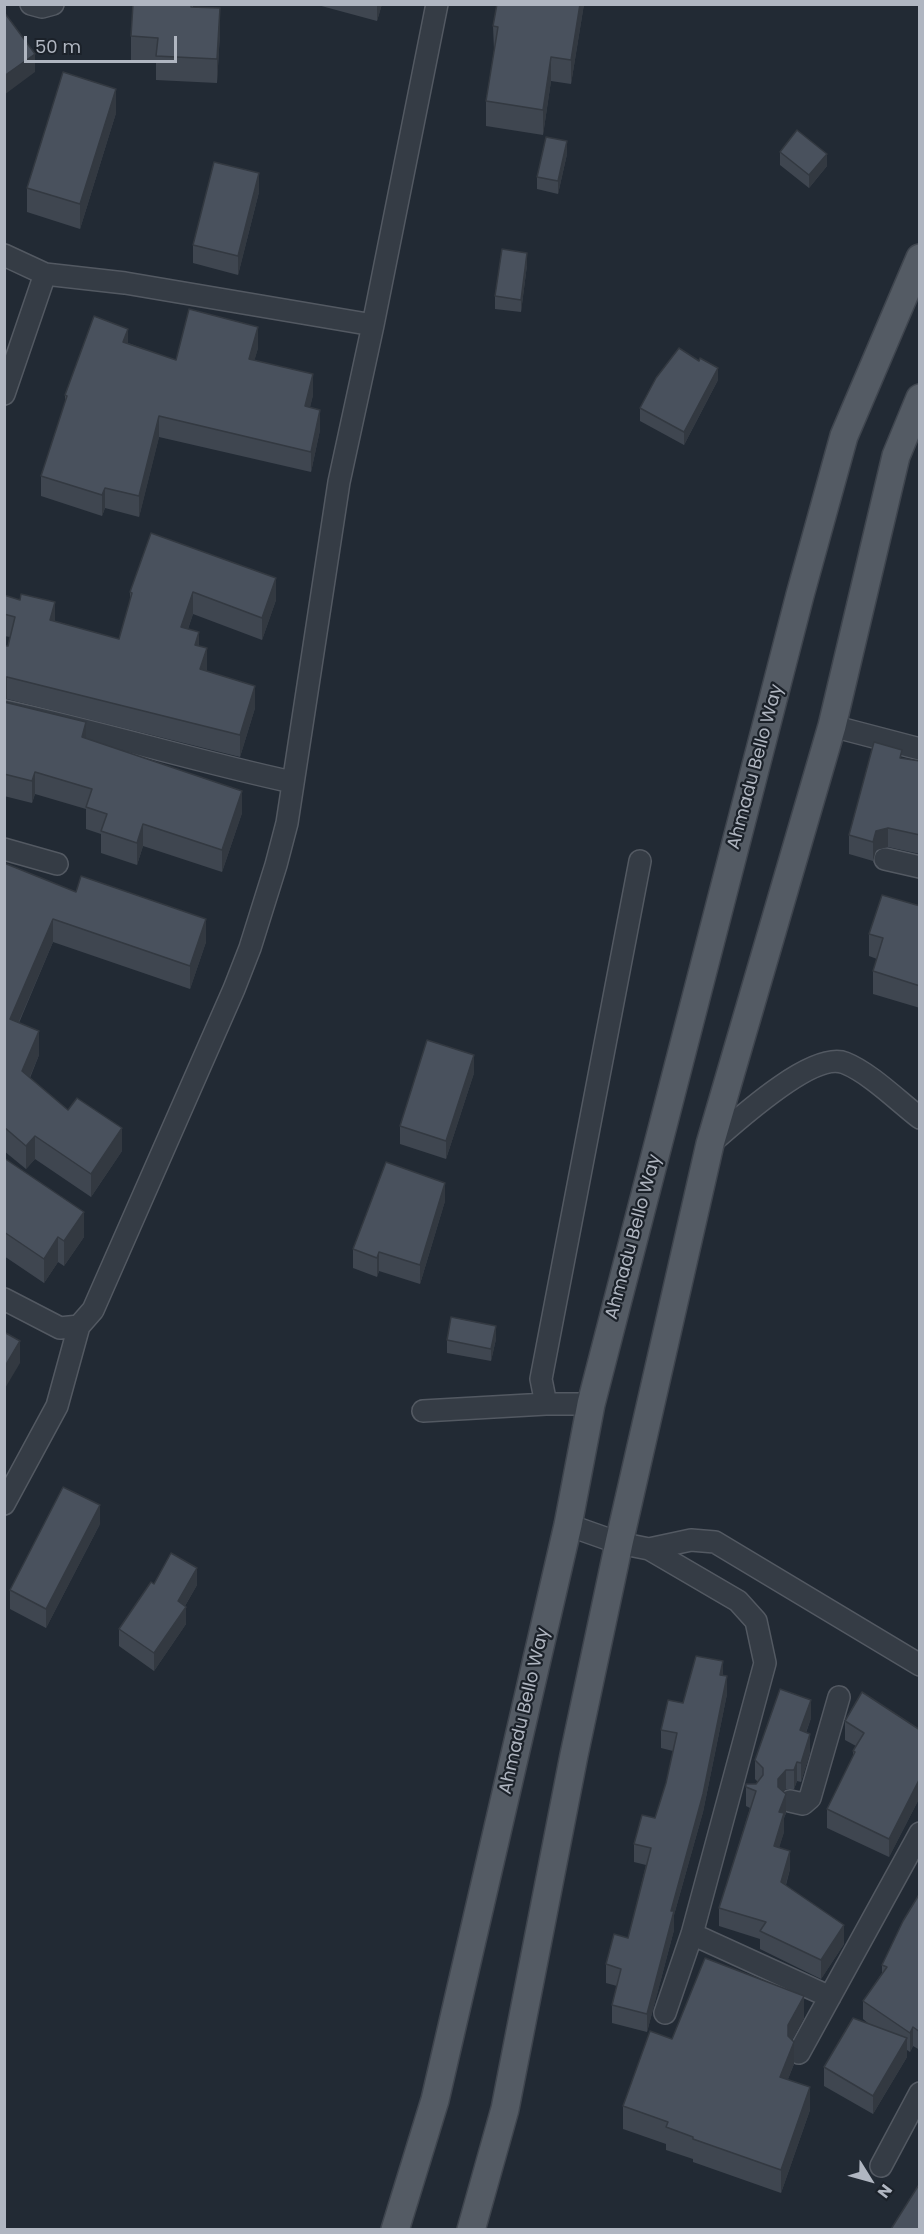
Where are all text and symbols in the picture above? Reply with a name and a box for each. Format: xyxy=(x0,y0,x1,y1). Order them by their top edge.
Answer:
scale bar xyxy=(27,24,180,62)
text: 50 m xyxy=(35,34,81,59)
street label: Ahmadu Bello Way xyxy=(724,682,788,852)
street label: Ahmadu Bello Way xyxy=(602,1152,666,1322)
street label: Ahmadu Bello Way xyxy=(495,1626,555,1796)
north arrow xyxy=(840,2150,900,2210)
text: N xyxy=(872,2179,898,2203)

